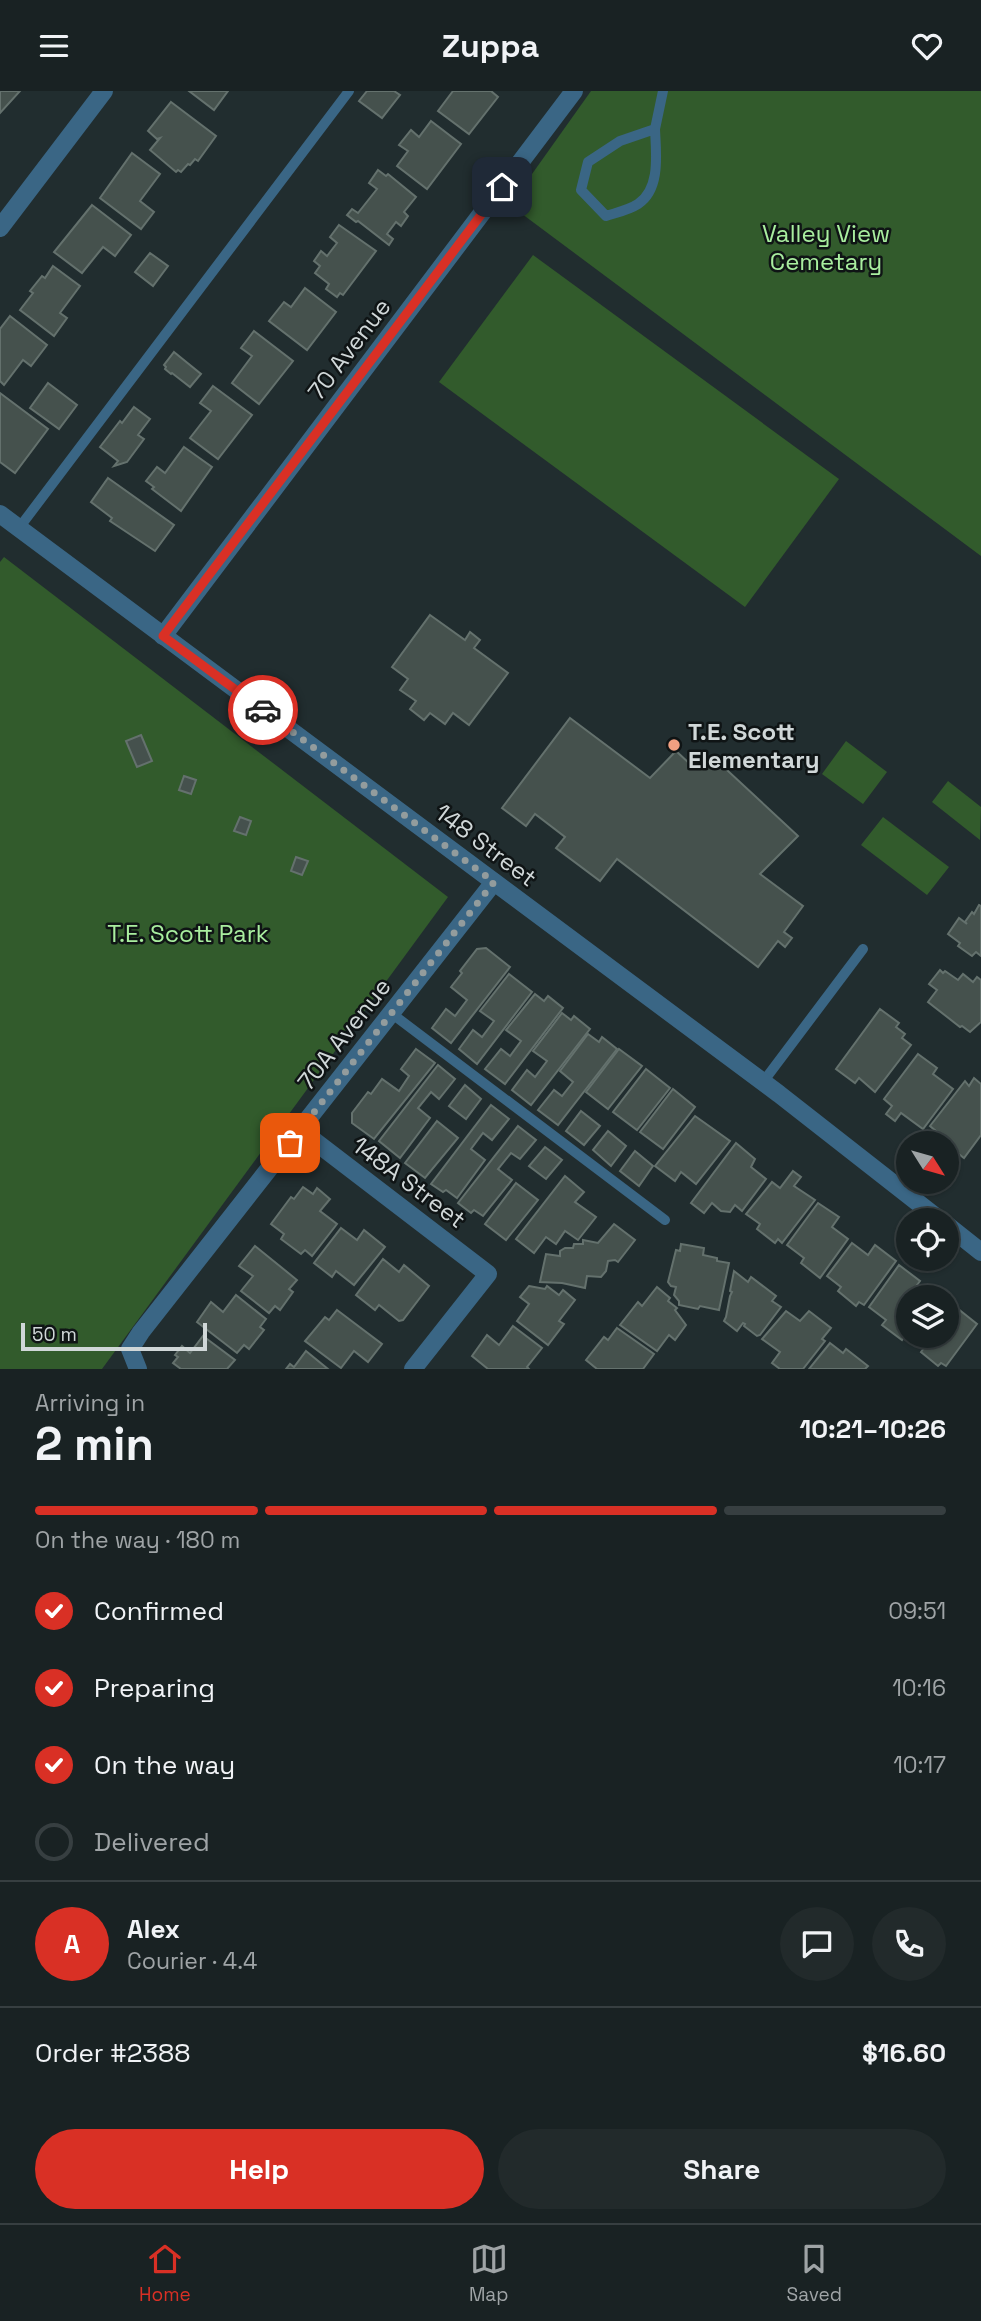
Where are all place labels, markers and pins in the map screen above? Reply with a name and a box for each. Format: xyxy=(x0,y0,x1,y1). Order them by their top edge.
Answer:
pin xyxy=(472,157,532,217)
place label: T.E. Scott Elementary xyxy=(688,716,819,775)
marker: T.E. Scott Elementary xyxy=(666,737,682,753)
pin xyxy=(260,1113,320,1173)

